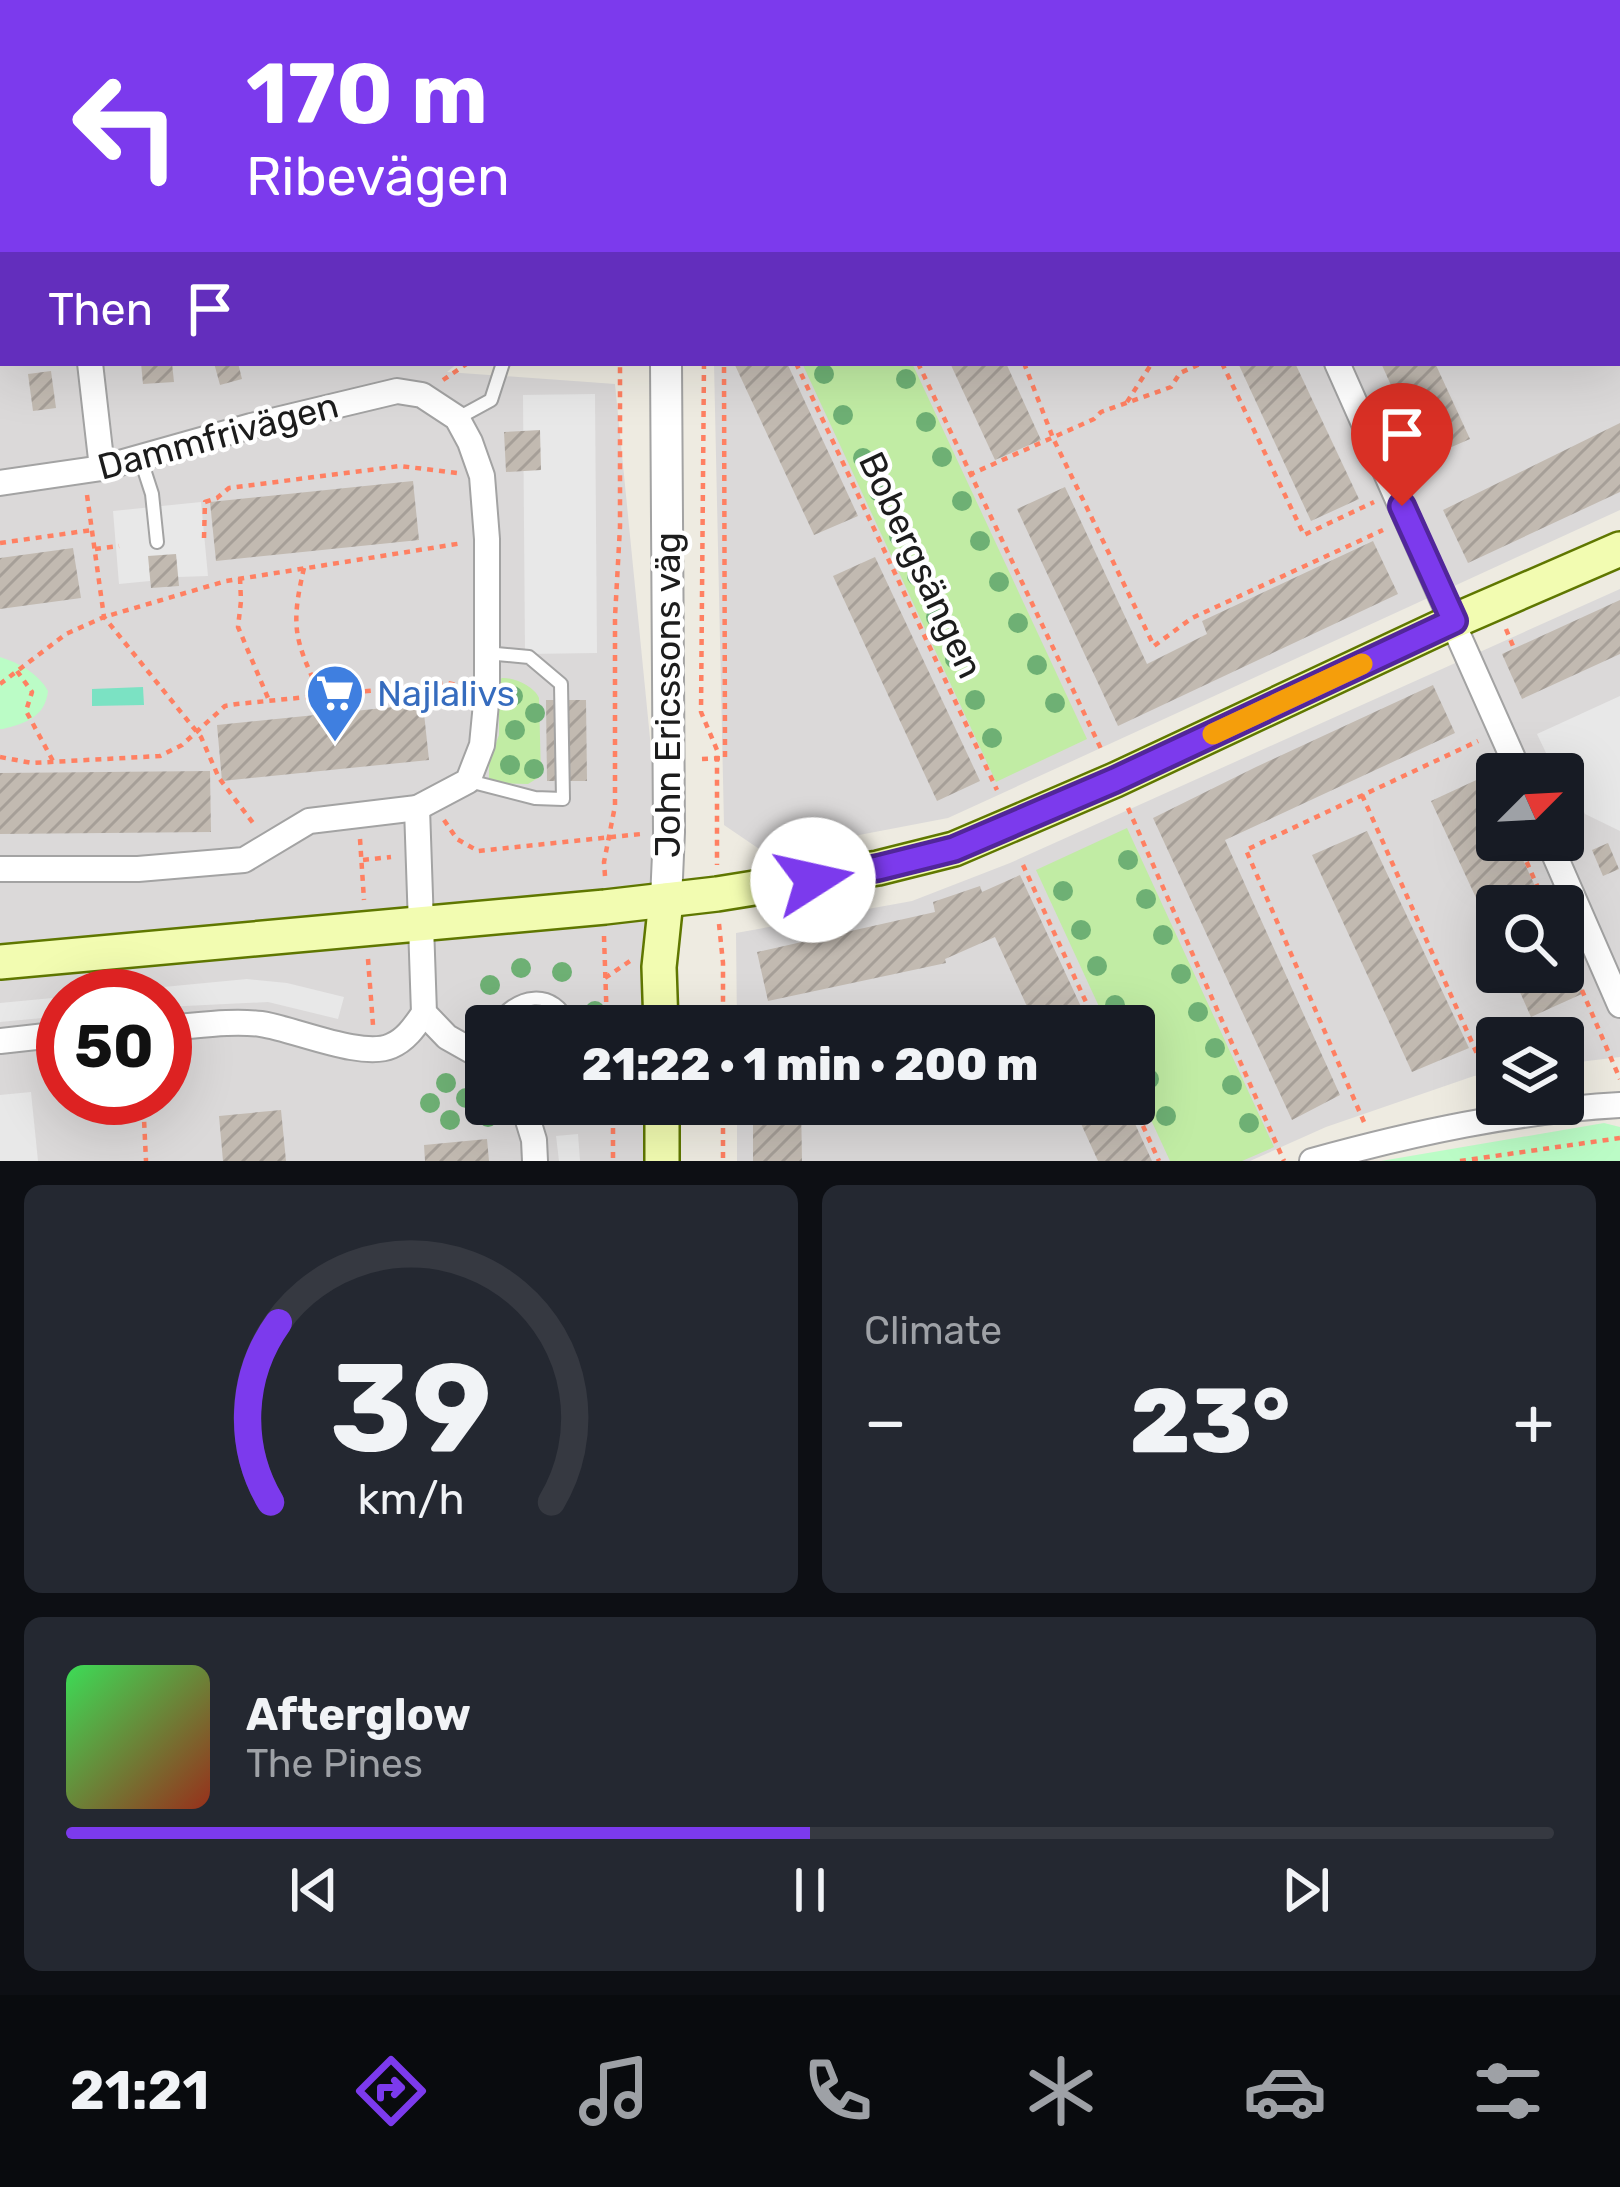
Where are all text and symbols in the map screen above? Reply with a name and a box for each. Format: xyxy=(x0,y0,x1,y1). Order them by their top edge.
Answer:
text: 170 m xyxy=(246,44,488,144)
icon: left xyxy=(48,48,204,204)
text: Ribevägen xyxy=(246,145,510,209)
icon: arrive xyxy=(177,276,243,342)
text: Then xyxy=(48,283,153,336)
street label: Dammfrivägen xyxy=(93,383,343,489)
pin xyxy=(1351,383,1453,506)
icon: arrive xyxy=(1369,401,1435,467)
street label: Bobergsängen xyxy=(850,445,992,685)
street label: John Ericssons väg xyxy=(646,532,689,858)
supermarket icon: Najlalivs xyxy=(304,662,366,744)
place label: Najlalivs xyxy=(377,672,515,715)
north arrow xyxy=(1476,753,1584,861)
map controls xyxy=(1476,753,1584,1125)
position arrow xyxy=(750,817,876,943)
button: search xyxy=(1476,885,1584,993)
speed limit sign: 50 xyxy=(36,969,192,1125)
button: layers xyxy=(1476,1017,1584,1125)
text: 21:22 · 1 min · 200 m xyxy=(582,1038,1038,1091)
text: Climate xyxy=(864,1308,1002,1354)
text: 39 xyxy=(330,1334,492,1482)
text: 23° xyxy=(1130,1368,1290,1475)
text: − xyxy=(864,1382,907,1461)
text: + xyxy=(1513,1382,1554,1461)
text: km/h xyxy=(357,1474,465,1525)
text: Afterglow xyxy=(246,1688,471,1741)
text: The Pines xyxy=(246,1741,423,1787)
icon: previous xyxy=(281,1857,347,1923)
icon: pause xyxy=(777,1857,843,1923)
icon: next xyxy=(1273,1857,1339,1923)
icon: directions xyxy=(349,2049,433,2133)
icon: music xyxy=(572,2049,656,2133)
icon: phone xyxy=(796,2049,880,2133)
icon: climate xyxy=(1019,2049,1103,2133)
icon: car xyxy=(1243,2049,1327,2133)
icon: filters xyxy=(1466,2049,1550,2133)
text: 21:21 xyxy=(70,2059,209,2123)

